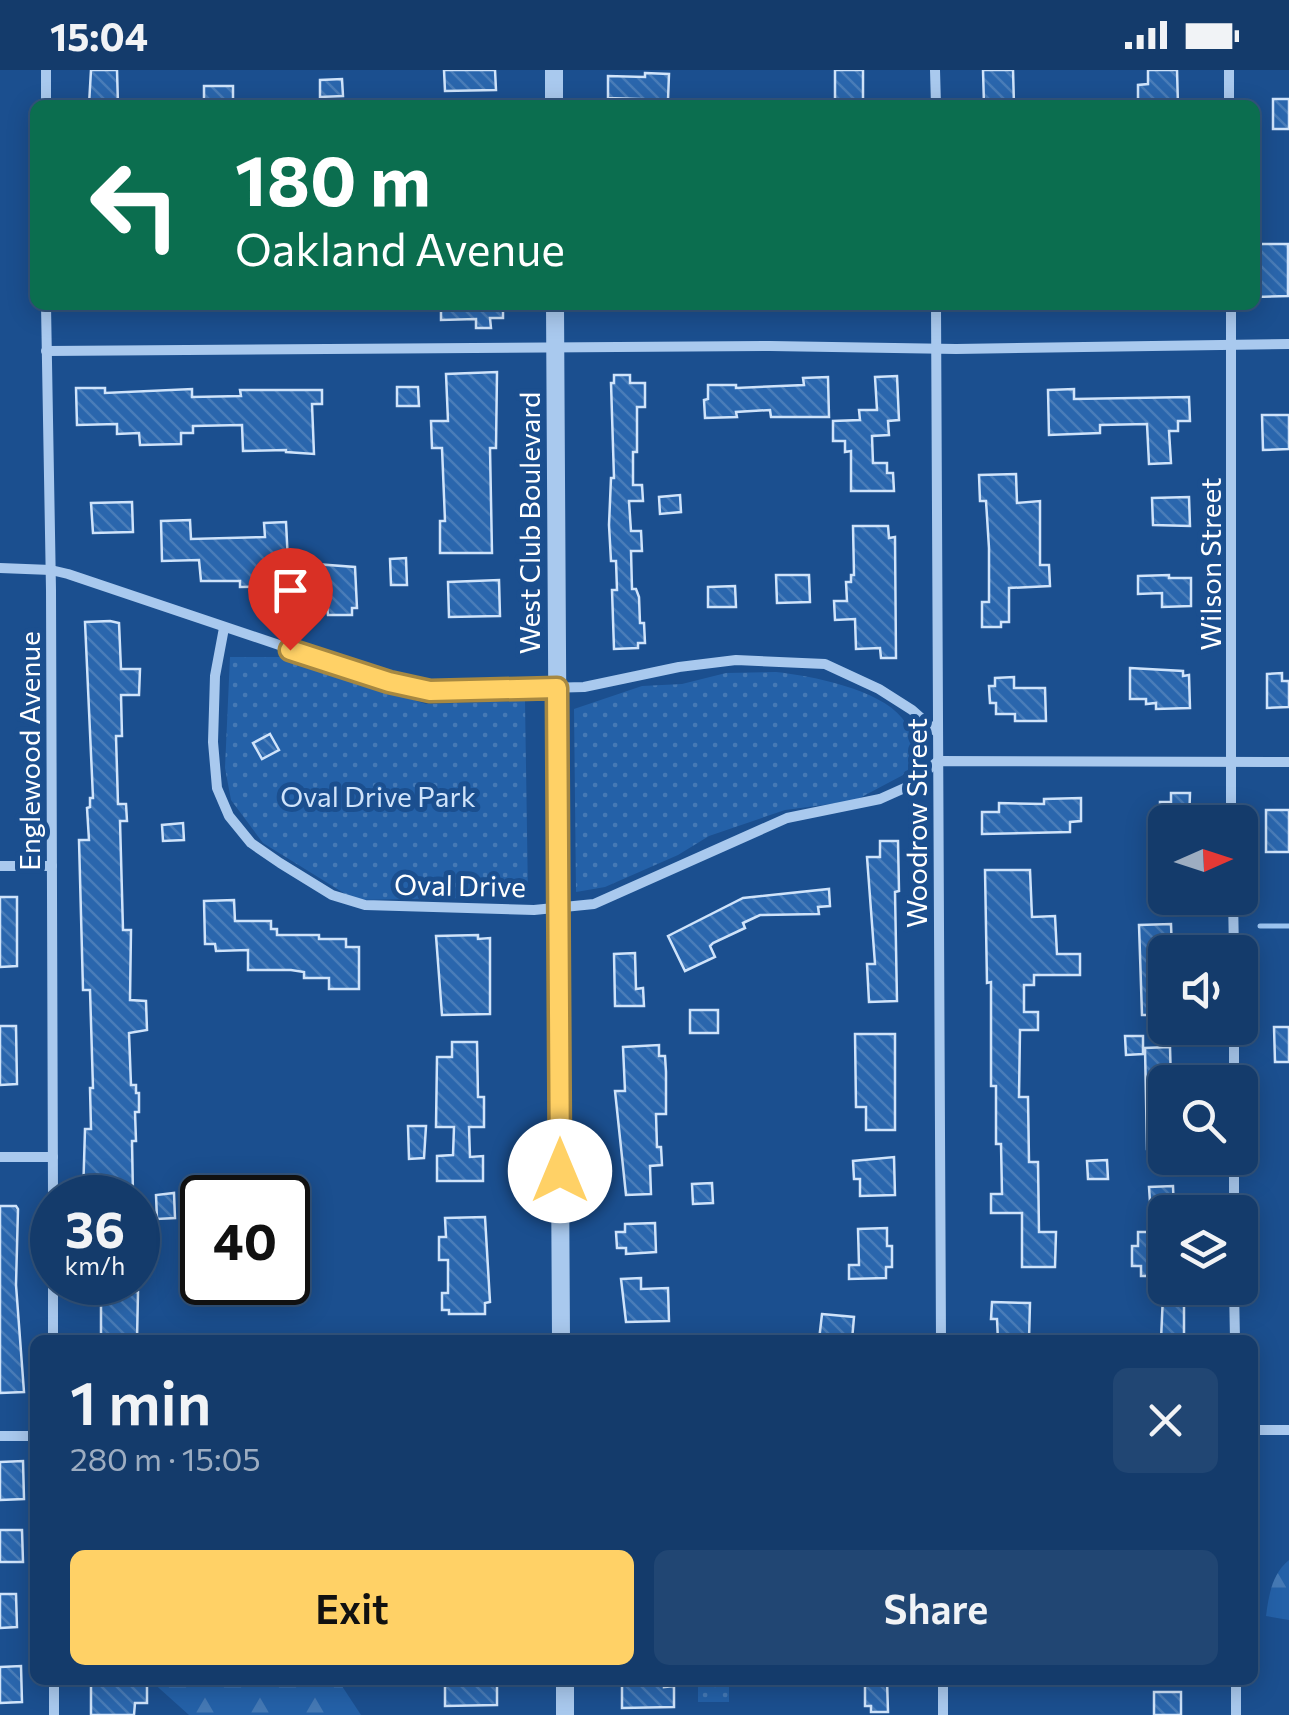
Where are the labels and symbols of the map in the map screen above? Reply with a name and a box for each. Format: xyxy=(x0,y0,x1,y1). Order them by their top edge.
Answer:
street label: West Club Boulevard xyxy=(512,392,546,654)
street label: Wilson Street xyxy=(1193,478,1227,650)
pin xyxy=(248,548,333,651)
street label: Englewood Avenue xyxy=(12,631,46,871)
street label: Woodrow Street xyxy=(899,718,933,928)
park label: Oval Drive Park xyxy=(280,779,476,813)
north arrow xyxy=(1148,805,1258,915)
street label: Oval Drive xyxy=(394,867,526,903)
position arrow xyxy=(508,1119,612,1223)
speed limit sign: 40 xyxy=(180,1175,310,1305)

